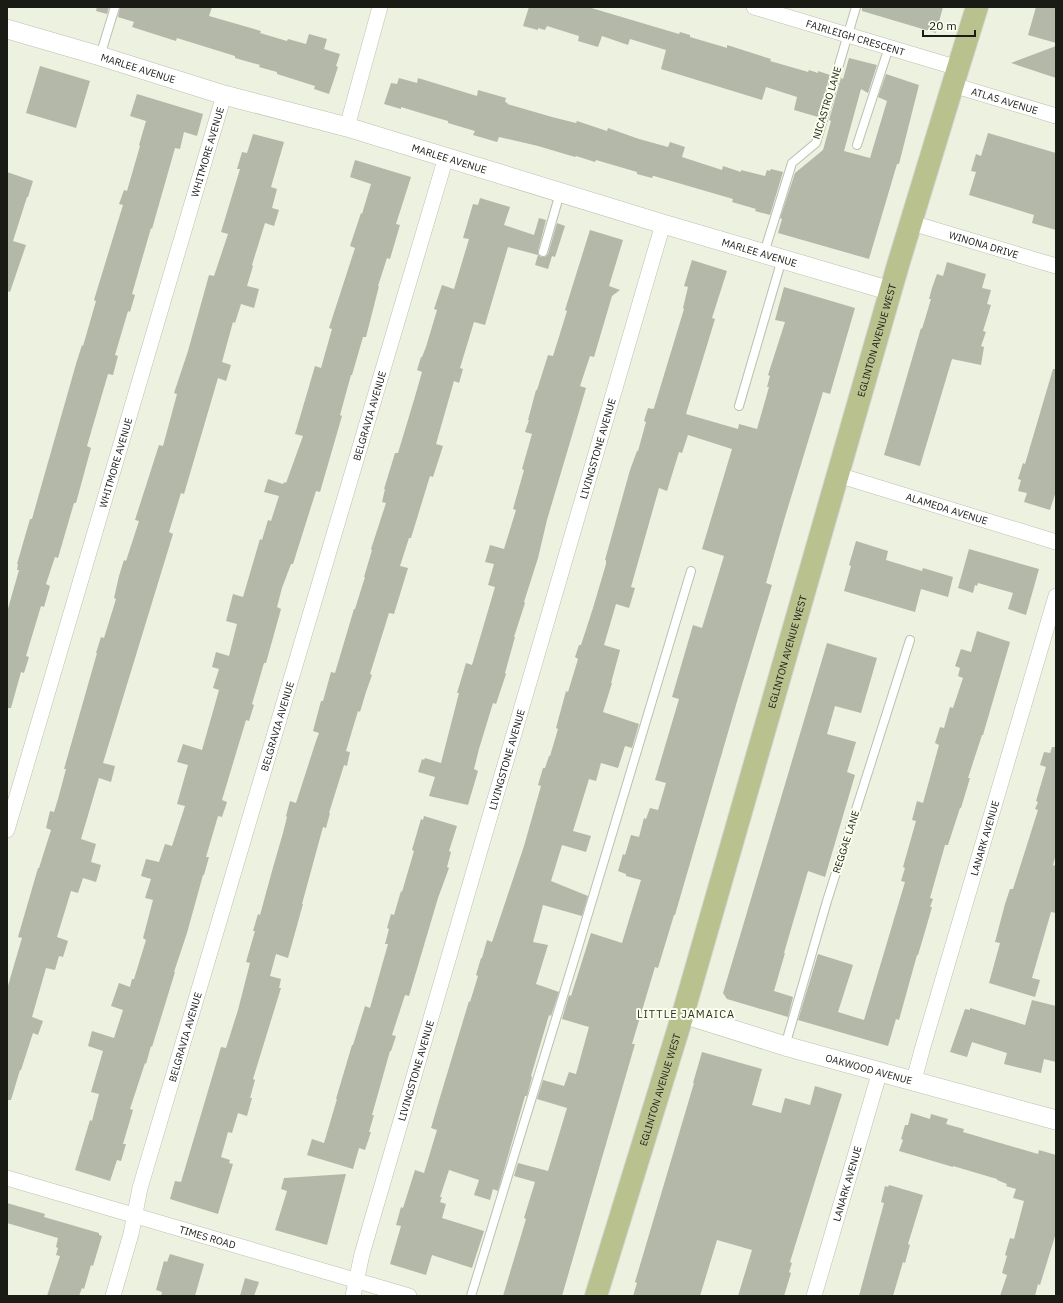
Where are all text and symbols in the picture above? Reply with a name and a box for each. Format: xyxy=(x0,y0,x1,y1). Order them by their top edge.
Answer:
scale bar xyxy=(923,12,975,38)
street label: FAIRLEIGH CRESCENT xyxy=(805,16,907,58)
text: 20 m xyxy=(929,18,957,33)
street label: MARLEE AVENUE xyxy=(99,50,177,86)
street label: NICASTRO LANE xyxy=(810,65,844,141)
street label: ATLAS AVENUE xyxy=(970,84,1040,117)
street label: WHITMORE AVENUE xyxy=(188,105,227,198)
street label: MARLEE AVENUE xyxy=(410,141,489,176)
street label: WINONA DRIVE xyxy=(947,228,1020,261)
street label: MARLEE AVENUE xyxy=(720,235,799,270)
street label: EGLINTON AVENUE WEST xyxy=(854,282,899,398)
street label: BELGRAVIA AVENUE xyxy=(350,369,389,462)
street label: LIVINGSTONE AVENUE xyxy=(576,397,618,501)
street label: WHITMORE AVENUE xyxy=(96,416,135,509)
street label: ALAMEDA AVENUE xyxy=(904,490,990,527)
street label: EGLINTON AVENUE WEST xyxy=(765,593,809,710)
street label: BELGRAVIA AVENUE xyxy=(258,680,297,773)
street label: LIVINGSTONE AVENUE xyxy=(486,708,527,812)
street label: LANARK AVENUE xyxy=(967,799,1002,877)
street label: REGGAE LANE xyxy=(830,809,862,875)
street label: BELGRAVIA AVENUE xyxy=(165,990,204,1083)
district label: LITTLE JAMAICA xyxy=(637,1007,735,1021)
street label: LIVINGSTONE AVENUE xyxy=(395,1019,437,1123)
street label: EGLINTON AVENUE WEST xyxy=(636,1031,683,1147)
street label: OAKWOOD AVENUE xyxy=(824,1051,914,1087)
street label: LANARK AVENUE xyxy=(830,1144,864,1223)
street label: TIMES ROAD xyxy=(178,1222,238,1251)

